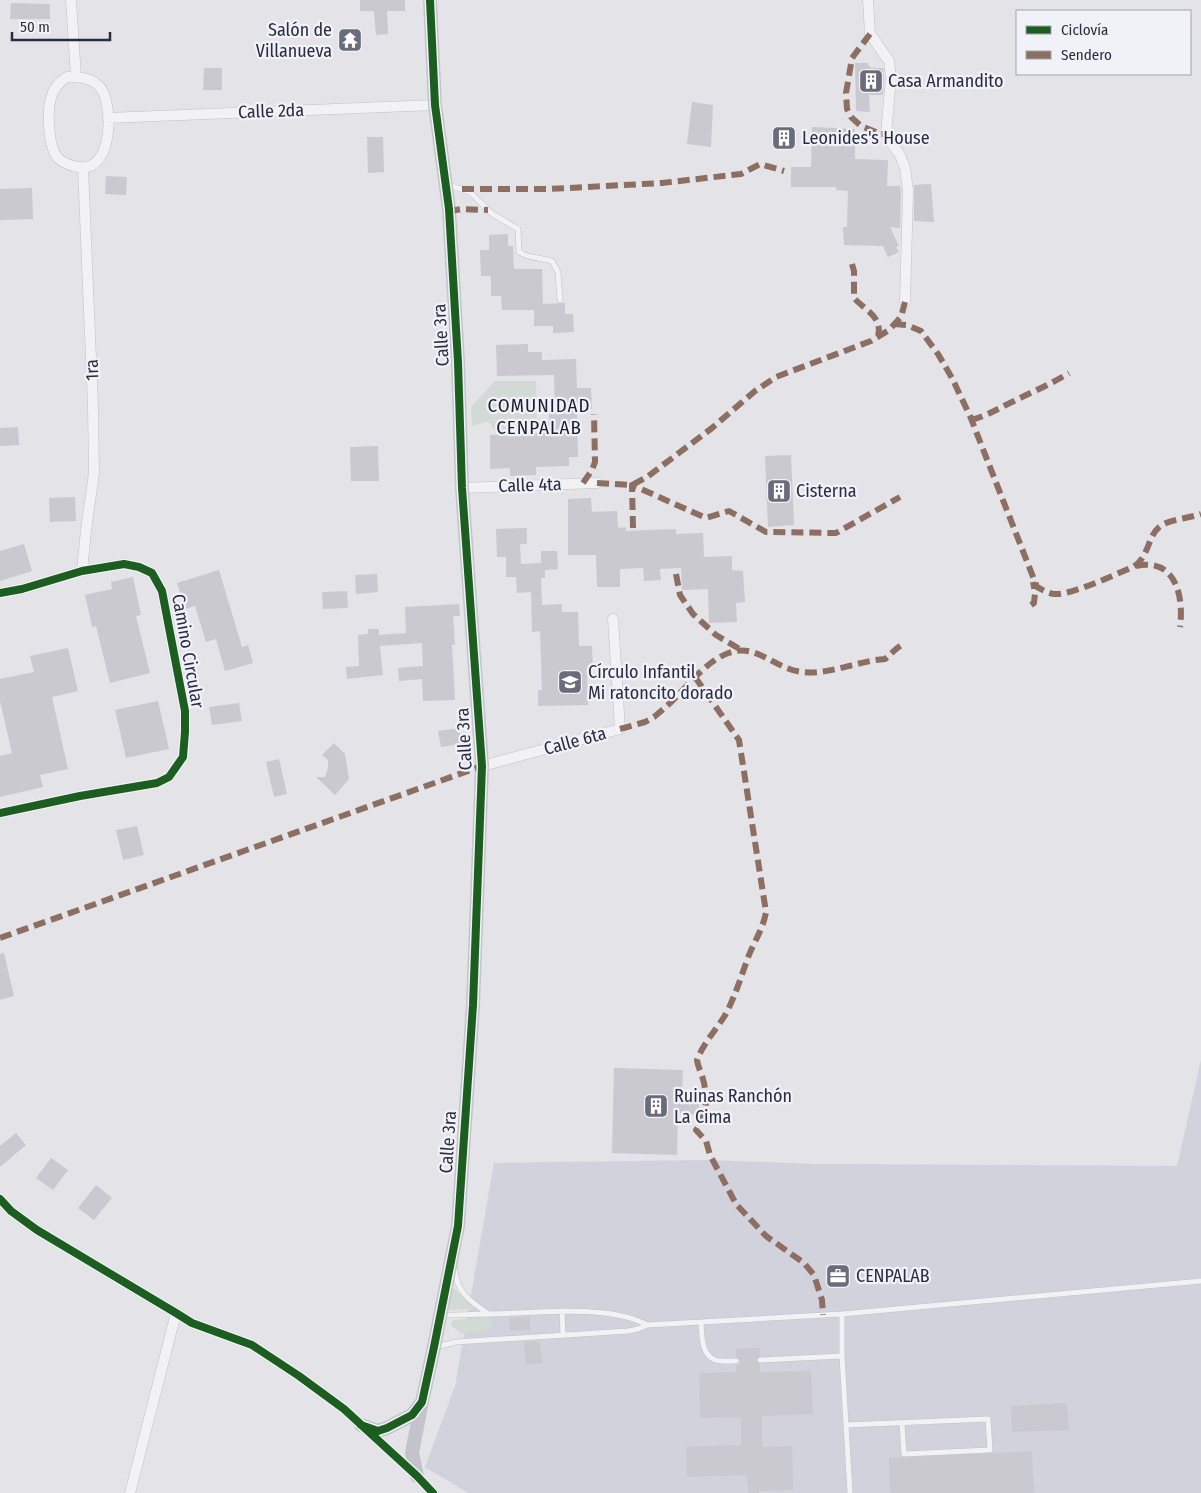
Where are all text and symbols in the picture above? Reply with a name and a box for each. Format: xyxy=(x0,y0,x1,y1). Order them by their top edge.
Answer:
scale bar xyxy=(12,10,110,42)
legend xyxy=(1016,10,1191,75)
text: 50 m xyxy=(20,18,50,36)
place label: Salón de Villanueva xyxy=(256,19,332,62)
text: Ciclovía xyxy=(1061,21,1108,39)
temple icon: Salón de Villanueva xyxy=(337,27,363,53)
text: Sendero xyxy=(1061,46,1112,64)
building icon: Casa Armandito xyxy=(858,68,884,94)
place label: Casa Armandito xyxy=(888,70,1003,92)
street label: Calle 2da xyxy=(238,99,305,123)
building icon: Leonides's House xyxy=(771,125,797,151)
place label: Leonides's House xyxy=(802,127,930,149)
street label: Calle 3ra xyxy=(428,303,454,367)
street label: 1ra xyxy=(80,358,104,381)
district label: COMUNIDAD CENPALAB xyxy=(487,394,591,439)
street label: Calle 4ta xyxy=(498,473,562,497)
building icon: Cisterna xyxy=(766,478,792,504)
place label: Cisterna xyxy=(796,480,857,502)
street label: Camino Circular xyxy=(167,592,209,711)
place label: Círculo Infantil Mi ratoncito dorado xyxy=(588,661,733,704)
school or university icon: Círculo Infantil Mi ratoncito dorado xyxy=(557,669,583,695)
street label: Calle 3ra xyxy=(451,707,477,771)
street label: Calle 6ta xyxy=(541,722,609,760)
place label: Ruinas Ranchón La Cima xyxy=(674,1085,792,1128)
building icon: Ruinas Ranchón La Cima xyxy=(643,1093,669,1119)
street label: Calle 3ra xyxy=(435,1110,461,1174)
office icon: CENPALAB xyxy=(825,1263,851,1289)
place label: CENPALAB xyxy=(856,1265,930,1287)

